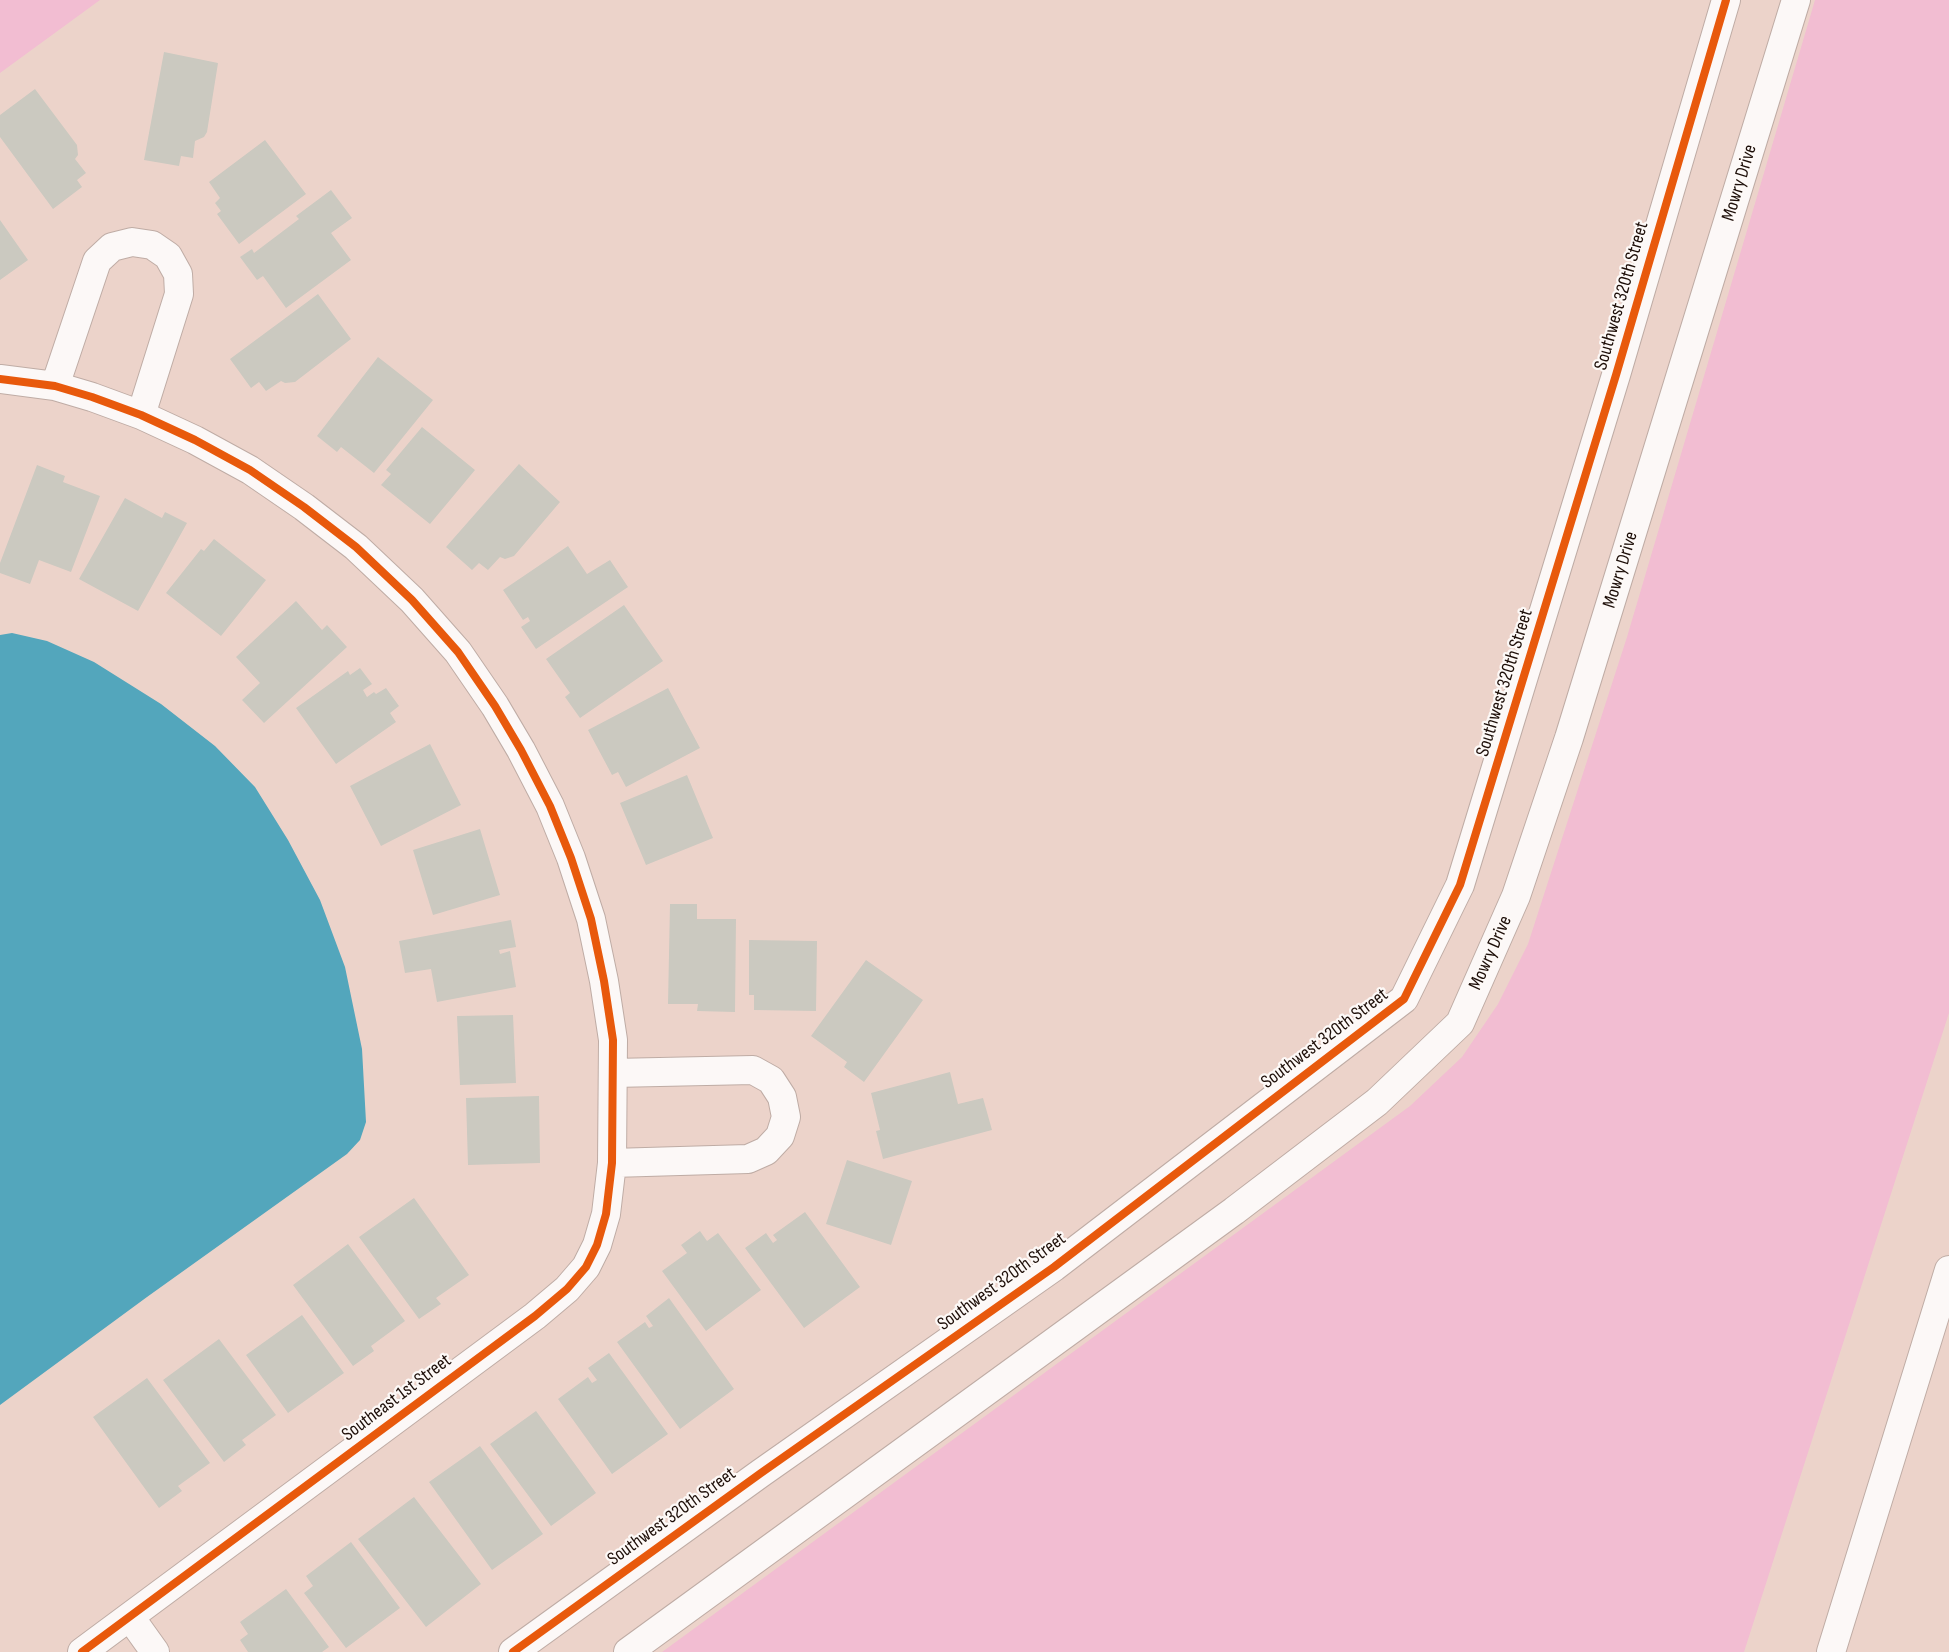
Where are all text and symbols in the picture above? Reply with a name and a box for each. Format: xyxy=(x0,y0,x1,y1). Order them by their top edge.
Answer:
street label: Mowry Drive xyxy=(1718,142,1762,224)
street label: Southwest 320th Street xyxy=(1590,219,1654,373)
street label: Mowry Drive xyxy=(1599,529,1643,611)
street label: Southwest 320th Street xyxy=(1472,606,1538,760)
street label: Mowry Drive xyxy=(1465,912,1517,994)
street label: Southwest 320th Street xyxy=(1257,984,1393,1094)
street label: Southwest 320th Street xyxy=(933,1228,1071,1336)
street label: Southeast 1st Street xyxy=(338,1350,456,1446)
street label: Southwest 320th Street xyxy=(603,1463,741,1571)

